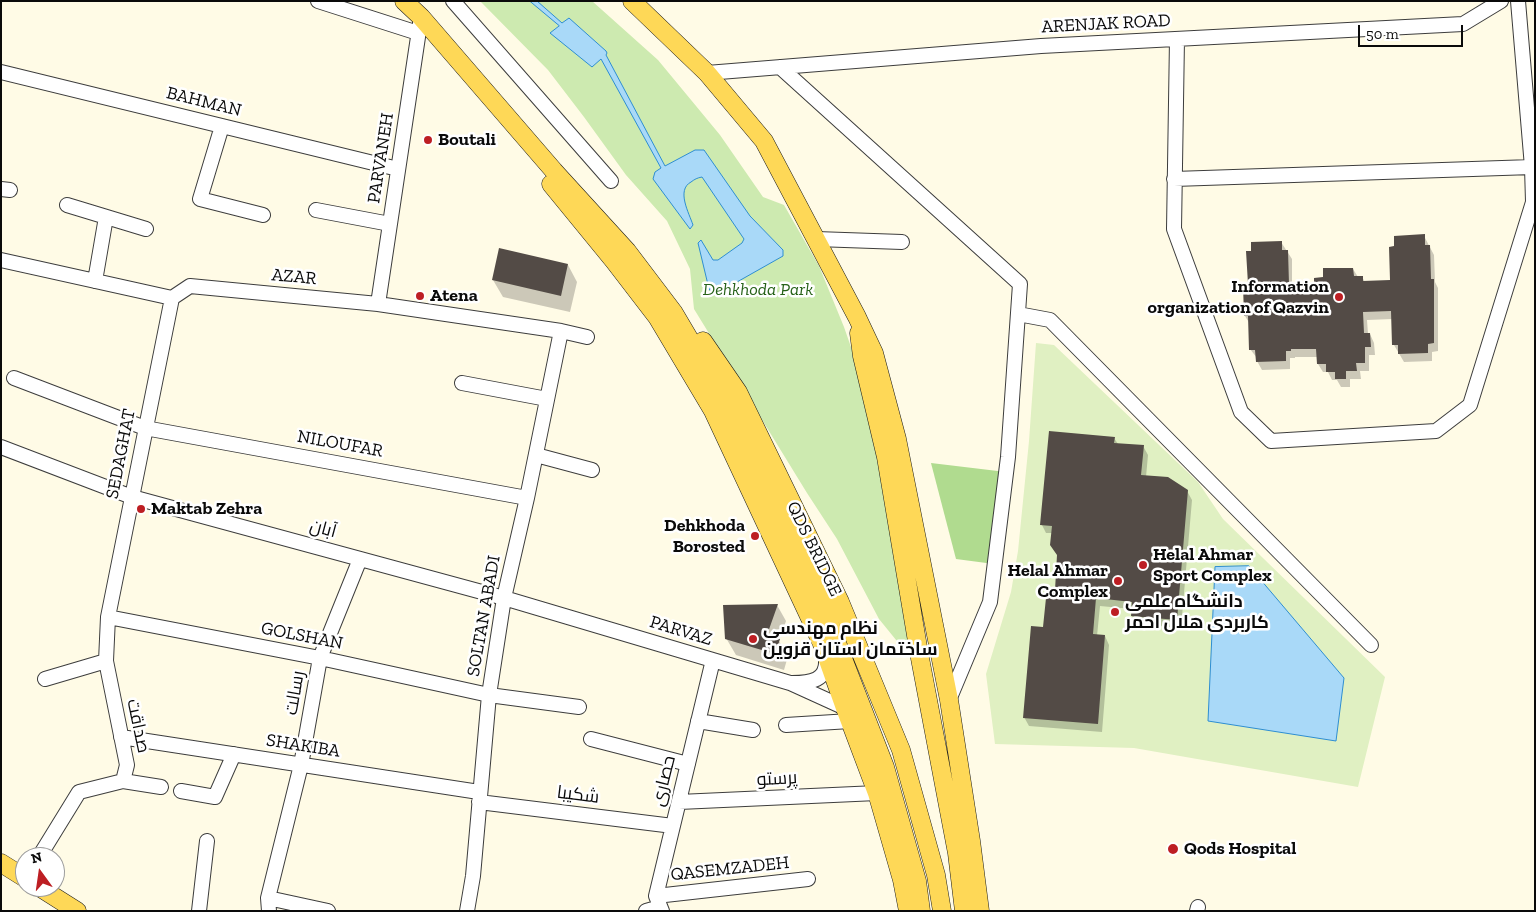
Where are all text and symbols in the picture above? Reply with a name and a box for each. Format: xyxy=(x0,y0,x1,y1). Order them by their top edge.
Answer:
street label: ARENJAK ROAD xyxy=(1041,10,1171,38)
scale bar xyxy=(1361,15,1466,47)
text: 50 m xyxy=(1366,25,1399,43)
street label: BAHMAN xyxy=(164,82,244,122)
street label: PARVANEH xyxy=(363,111,399,205)
place label: Boutali xyxy=(438,129,496,151)
marker: Boutali xyxy=(422,134,434,146)
street label: AZAR xyxy=(271,264,317,290)
place label: Information organization of Qazvin xyxy=(1148,276,1329,318)
park label: Dehkhoda Park xyxy=(703,279,813,301)
place label: Atena xyxy=(430,285,478,307)
marker: Atena xyxy=(414,290,426,302)
marker: Information organization of Qazvin xyxy=(1333,291,1345,303)
street label: SEDAGHAT xyxy=(102,407,140,501)
street label: NILOUFAR xyxy=(295,426,385,462)
place label: Maktab Zehra xyxy=(151,498,262,520)
street label: QDS BRIDGE xyxy=(782,498,846,600)
marker: Maktab Zehra xyxy=(135,503,147,515)
street label: آبان xyxy=(307,515,339,543)
place label: Dehkhoda Borosted xyxy=(664,515,745,558)
marker: Dehkhoda Borosted xyxy=(749,530,761,542)
place label: Helal Ahmar Sport Complex xyxy=(1153,544,1272,586)
street label: SOLTAN ABADI xyxy=(463,554,505,678)
marker: Helal Ahmar Sport Complex xyxy=(1137,559,1149,571)
place label: Helal Ahmar Complex xyxy=(1008,560,1108,602)
marker: Helal Ahmar Complex xyxy=(1112,575,1124,587)
place label: دانشگاه علمی کاربردی هلال احمر xyxy=(1125,591,1269,634)
marker: دانشگاه علمی کاربردی هلال احمر xyxy=(1109,606,1121,618)
street label: PARVAZ xyxy=(647,611,715,651)
street label: GOLSHAN xyxy=(259,617,345,655)
place label: نظام مهندسی ساختمان استان قزوین xyxy=(763,618,938,660)
marker: نظام مهندسی ساختمان استان قزوین xyxy=(747,633,759,645)
street label: رسالت xyxy=(280,669,310,717)
street label: صداقت xyxy=(122,697,154,755)
street label: SHAKIBA xyxy=(265,730,341,762)
street label: حصاری xyxy=(647,753,681,809)
street label: پرستو xyxy=(756,767,798,791)
street label: شکیبا xyxy=(556,782,600,808)
place label: Qods Hospital xyxy=(1184,838,1296,860)
marker: Qods Hospital xyxy=(1166,842,1180,856)
north arrow xyxy=(15,847,65,897)
text: N xyxy=(29,848,44,867)
street label: QASEMZADEH xyxy=(670,852,790,886)

